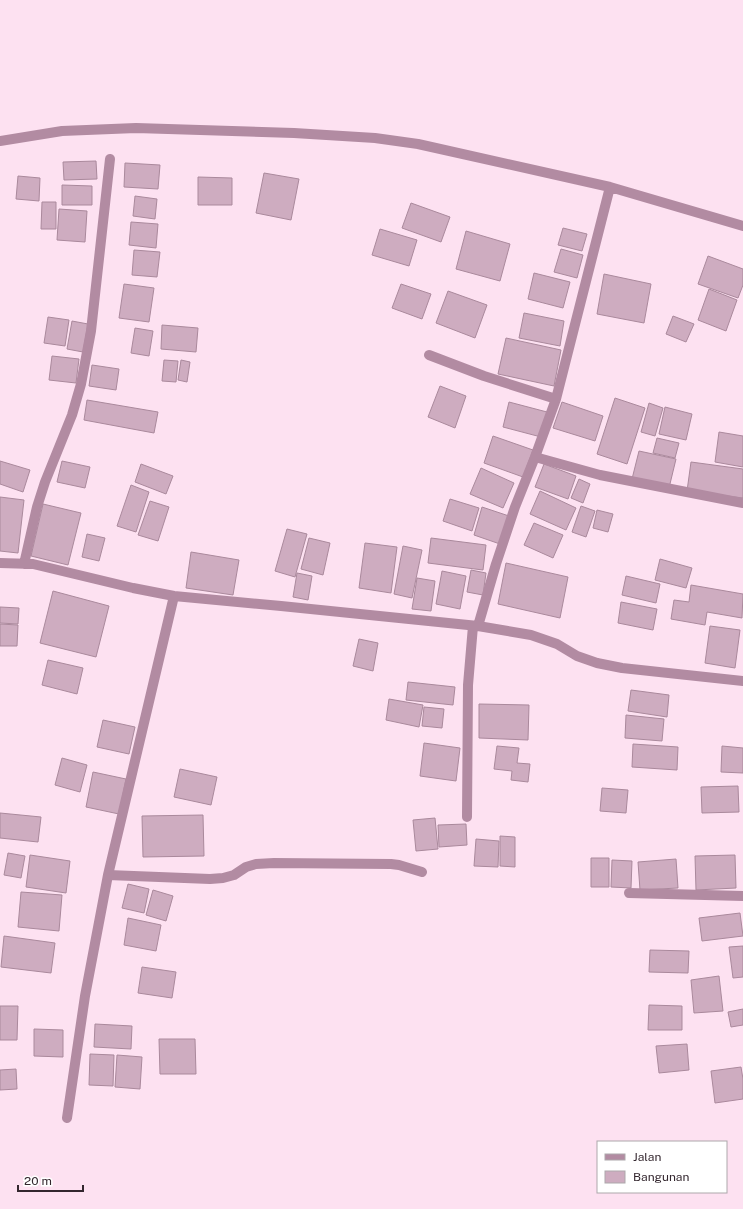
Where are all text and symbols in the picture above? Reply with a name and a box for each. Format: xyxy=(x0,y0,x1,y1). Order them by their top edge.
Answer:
legend xyxy=(597,1141,727,1193)
text: Jalan xyxy=(633,1150,662,1164)
scale bar xyxy=(18,1167,83,1193)
text: Bangunan xyxy=(633,1170,689,1184)
text: 20 m xyxy=(24,1174,52,1188)

